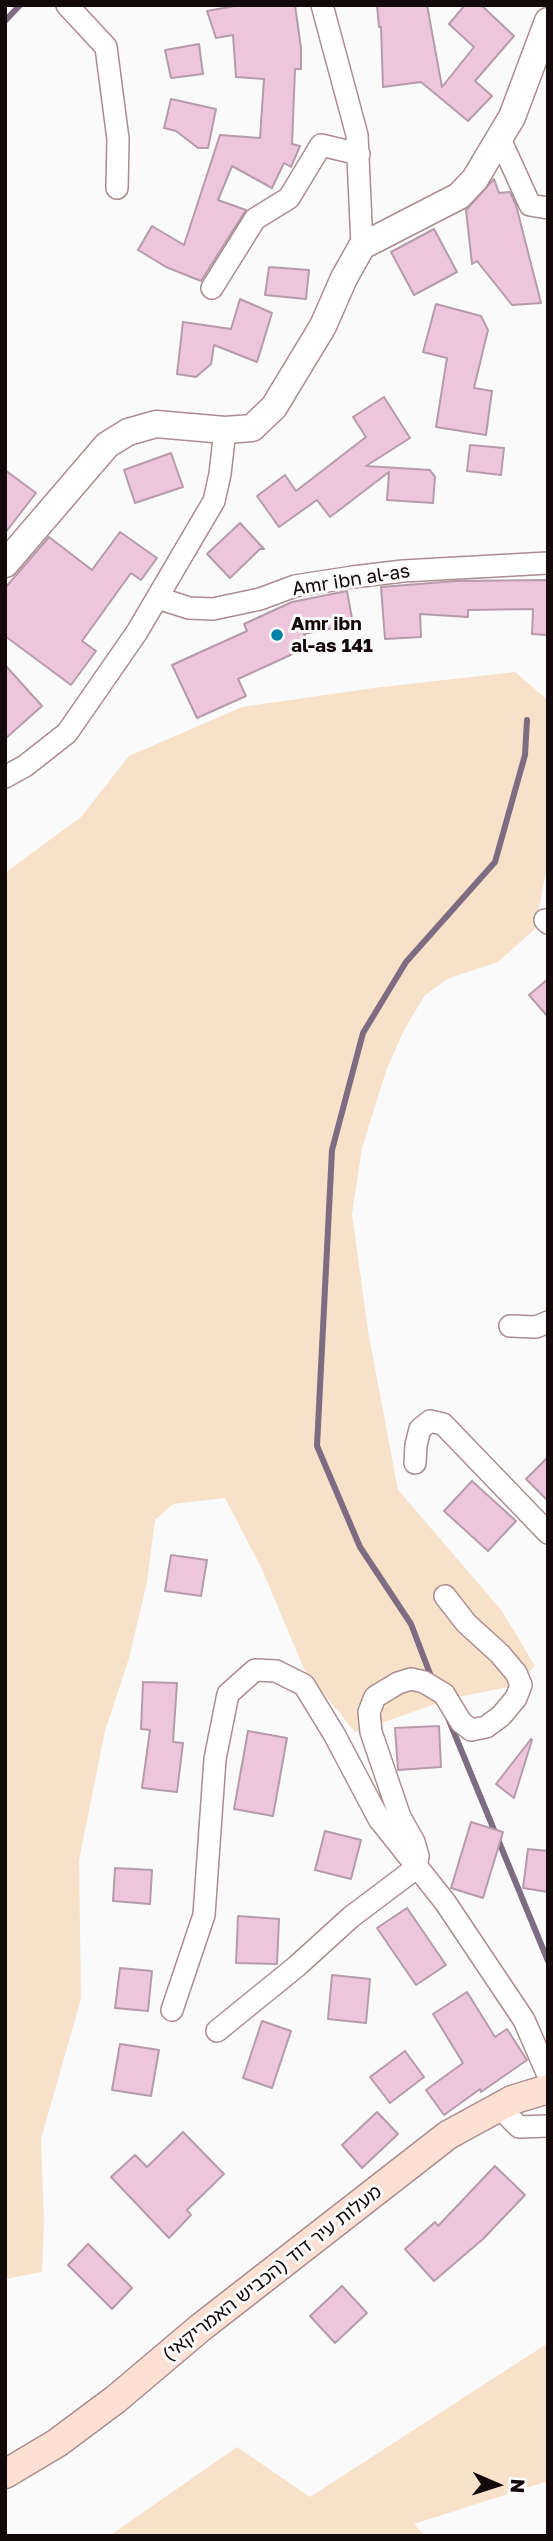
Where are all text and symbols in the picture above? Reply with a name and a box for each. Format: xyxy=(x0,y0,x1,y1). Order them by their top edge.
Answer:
street label: Amr ibn al-as xyxy=(290,559,412,601)
place label: Amr ibn al-as 141 xyxy=(291,613,373,657)
marker: Amr ibn al-as 141 xyxy=(269,627,285,643)
street label: מעלות עיר דוד (הכביש האמריקאי) xyxy=(158,2180,386,2366)
north arrow xyxy=(462,2450,532,2520)
text: N xyxy=(507,2478,530,2494)

